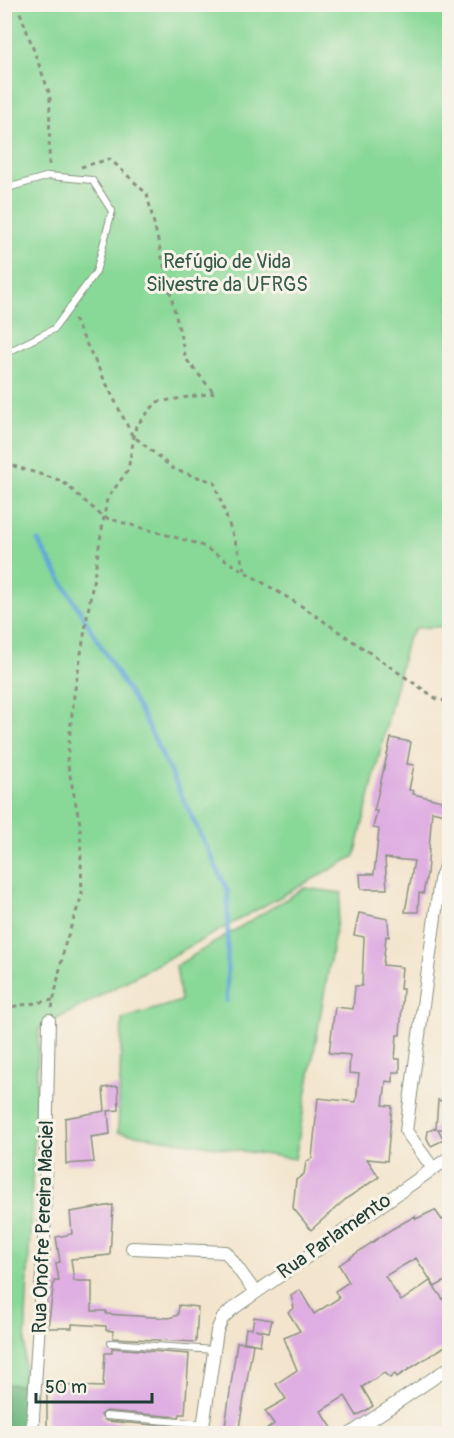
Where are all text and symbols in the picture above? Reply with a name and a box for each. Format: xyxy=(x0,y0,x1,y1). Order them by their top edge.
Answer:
park label: Refúgio de Vida Silvestre da UFRGS xyxy=(146,249,308,297)
street label: Rua Onofre Pereira Maciel xyxy=(27,1120,59,1334)
street label: Rua Parlamento xyxy=(272,1187,396,1284)
scale bar xyxy=(36,1366,152,1404)
text: 50 m xyxy=(45,1376,87,1399)

